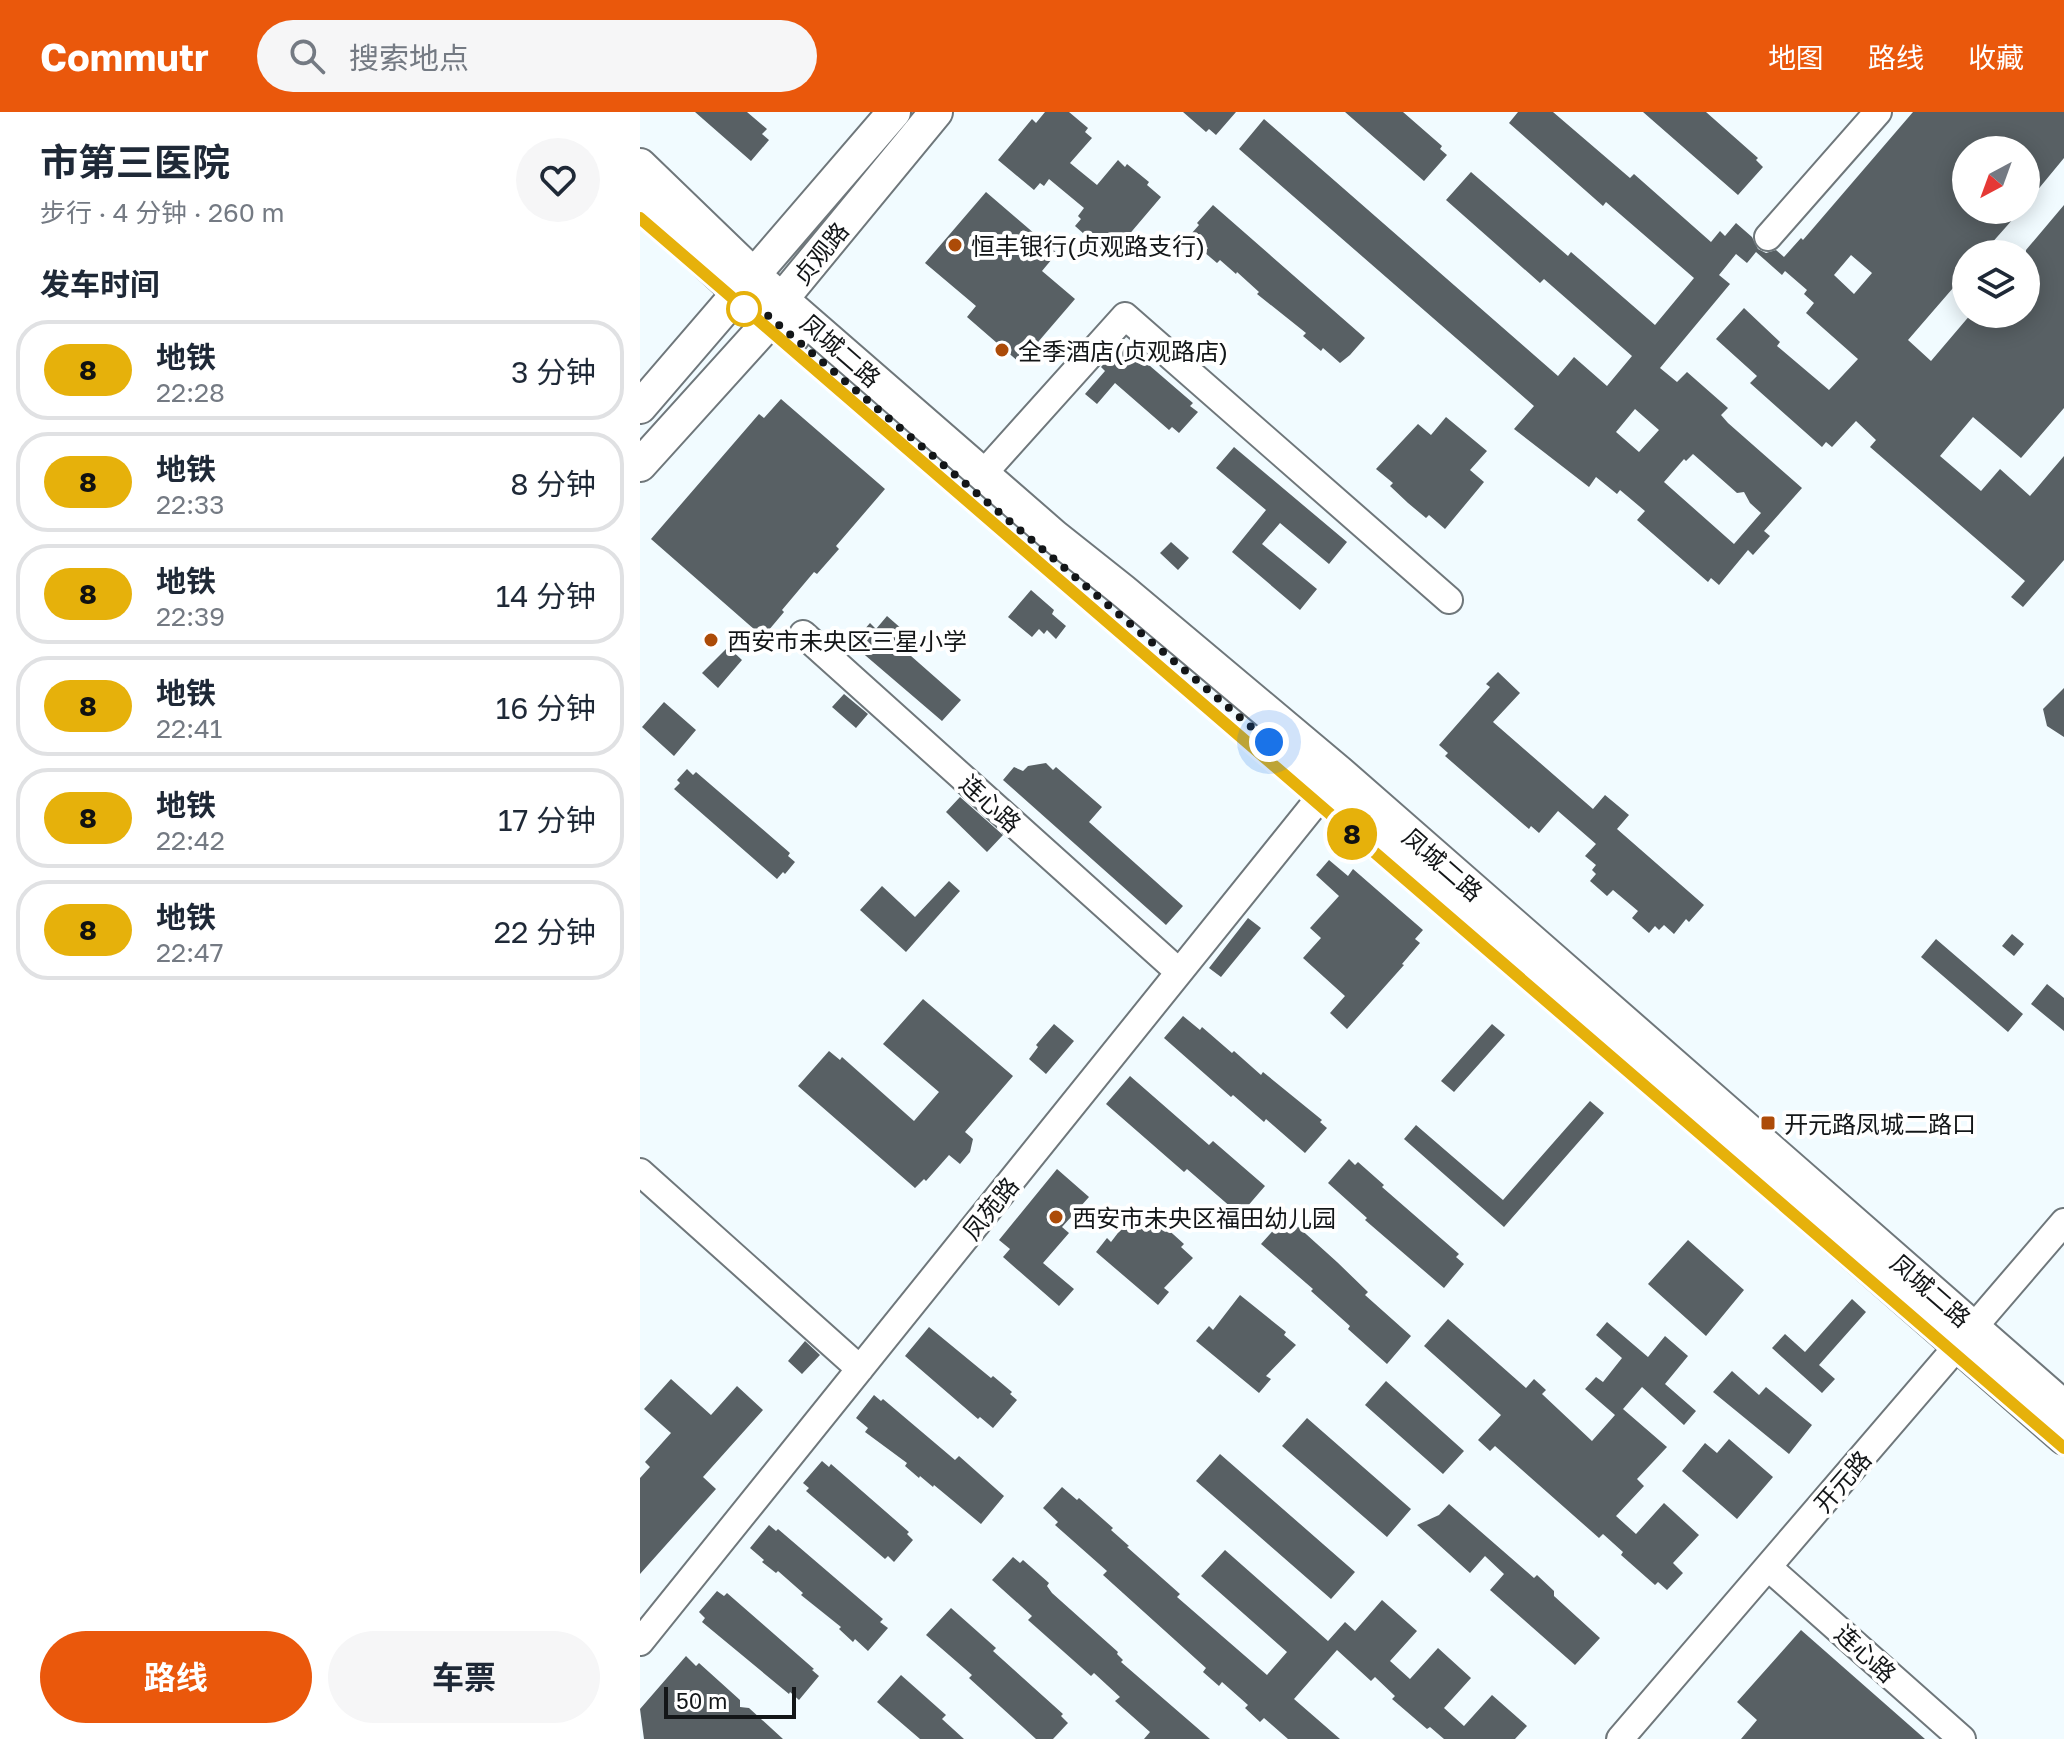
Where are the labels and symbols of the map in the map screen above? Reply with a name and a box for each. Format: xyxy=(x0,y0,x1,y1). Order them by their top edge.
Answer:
north arrow xyxy=(1952,136,2040,224)
street label: 贞观路 xyxy=(786,216,854,290)
place label: 恒丰银行(贞观路支行) xyxy=(971,231,1205,260)
marker: 恒丰银行(贞观路支行) xyxy=(946,236,964,254)
unlabelled marker xyxy=(727,292,761,326)
street label: 凤城二路 xyxy=(795,308,887,392)
place label: 全季酒店(贞观路店) xyxy=(1018,336,1228,365)
marker: 全季酒店(贞观路店) xyxy=(993,341,1011,359)
place label: 西安市未央区三星小学 xyxy=(727,626,967,655)
marker: 西安市未央区三星小学 xyxy=(702,631,720,649)
your location xyxy=(1249,722,1289,762)
street label: 连心路 xyxy=(955,768,1027,838)
line badge: 8 xyxy=(1326,808,1378,860)
street label: 凤城二路 xyxy=(1397,822,1489,906)
place label: 开元路凤城二路口 xyxy=(1784,1109,1976,1138)
marker: 开元路凤城二路口 xyxy=(1759,1114,1777,1132)
street label: 凤苑路 xyxy=(956,1171,1024,1245)
place label: 西安市未央区福田幼儿园 xyxy=(1072,1203,1336,1232)
marker: 西安市未央区福田幼儿园 xyxy=(1047,1208,1065,1226)
street label: 凤城二路 xyxy=(1885,1248,1977,1332)
street label: 开元路 xyxy=(1807,1444,1877,1518)
street label: 连心路 xyxy=(1830,1618,1902,1688)
scale bar xyxy=(664,1683,796,1719)

